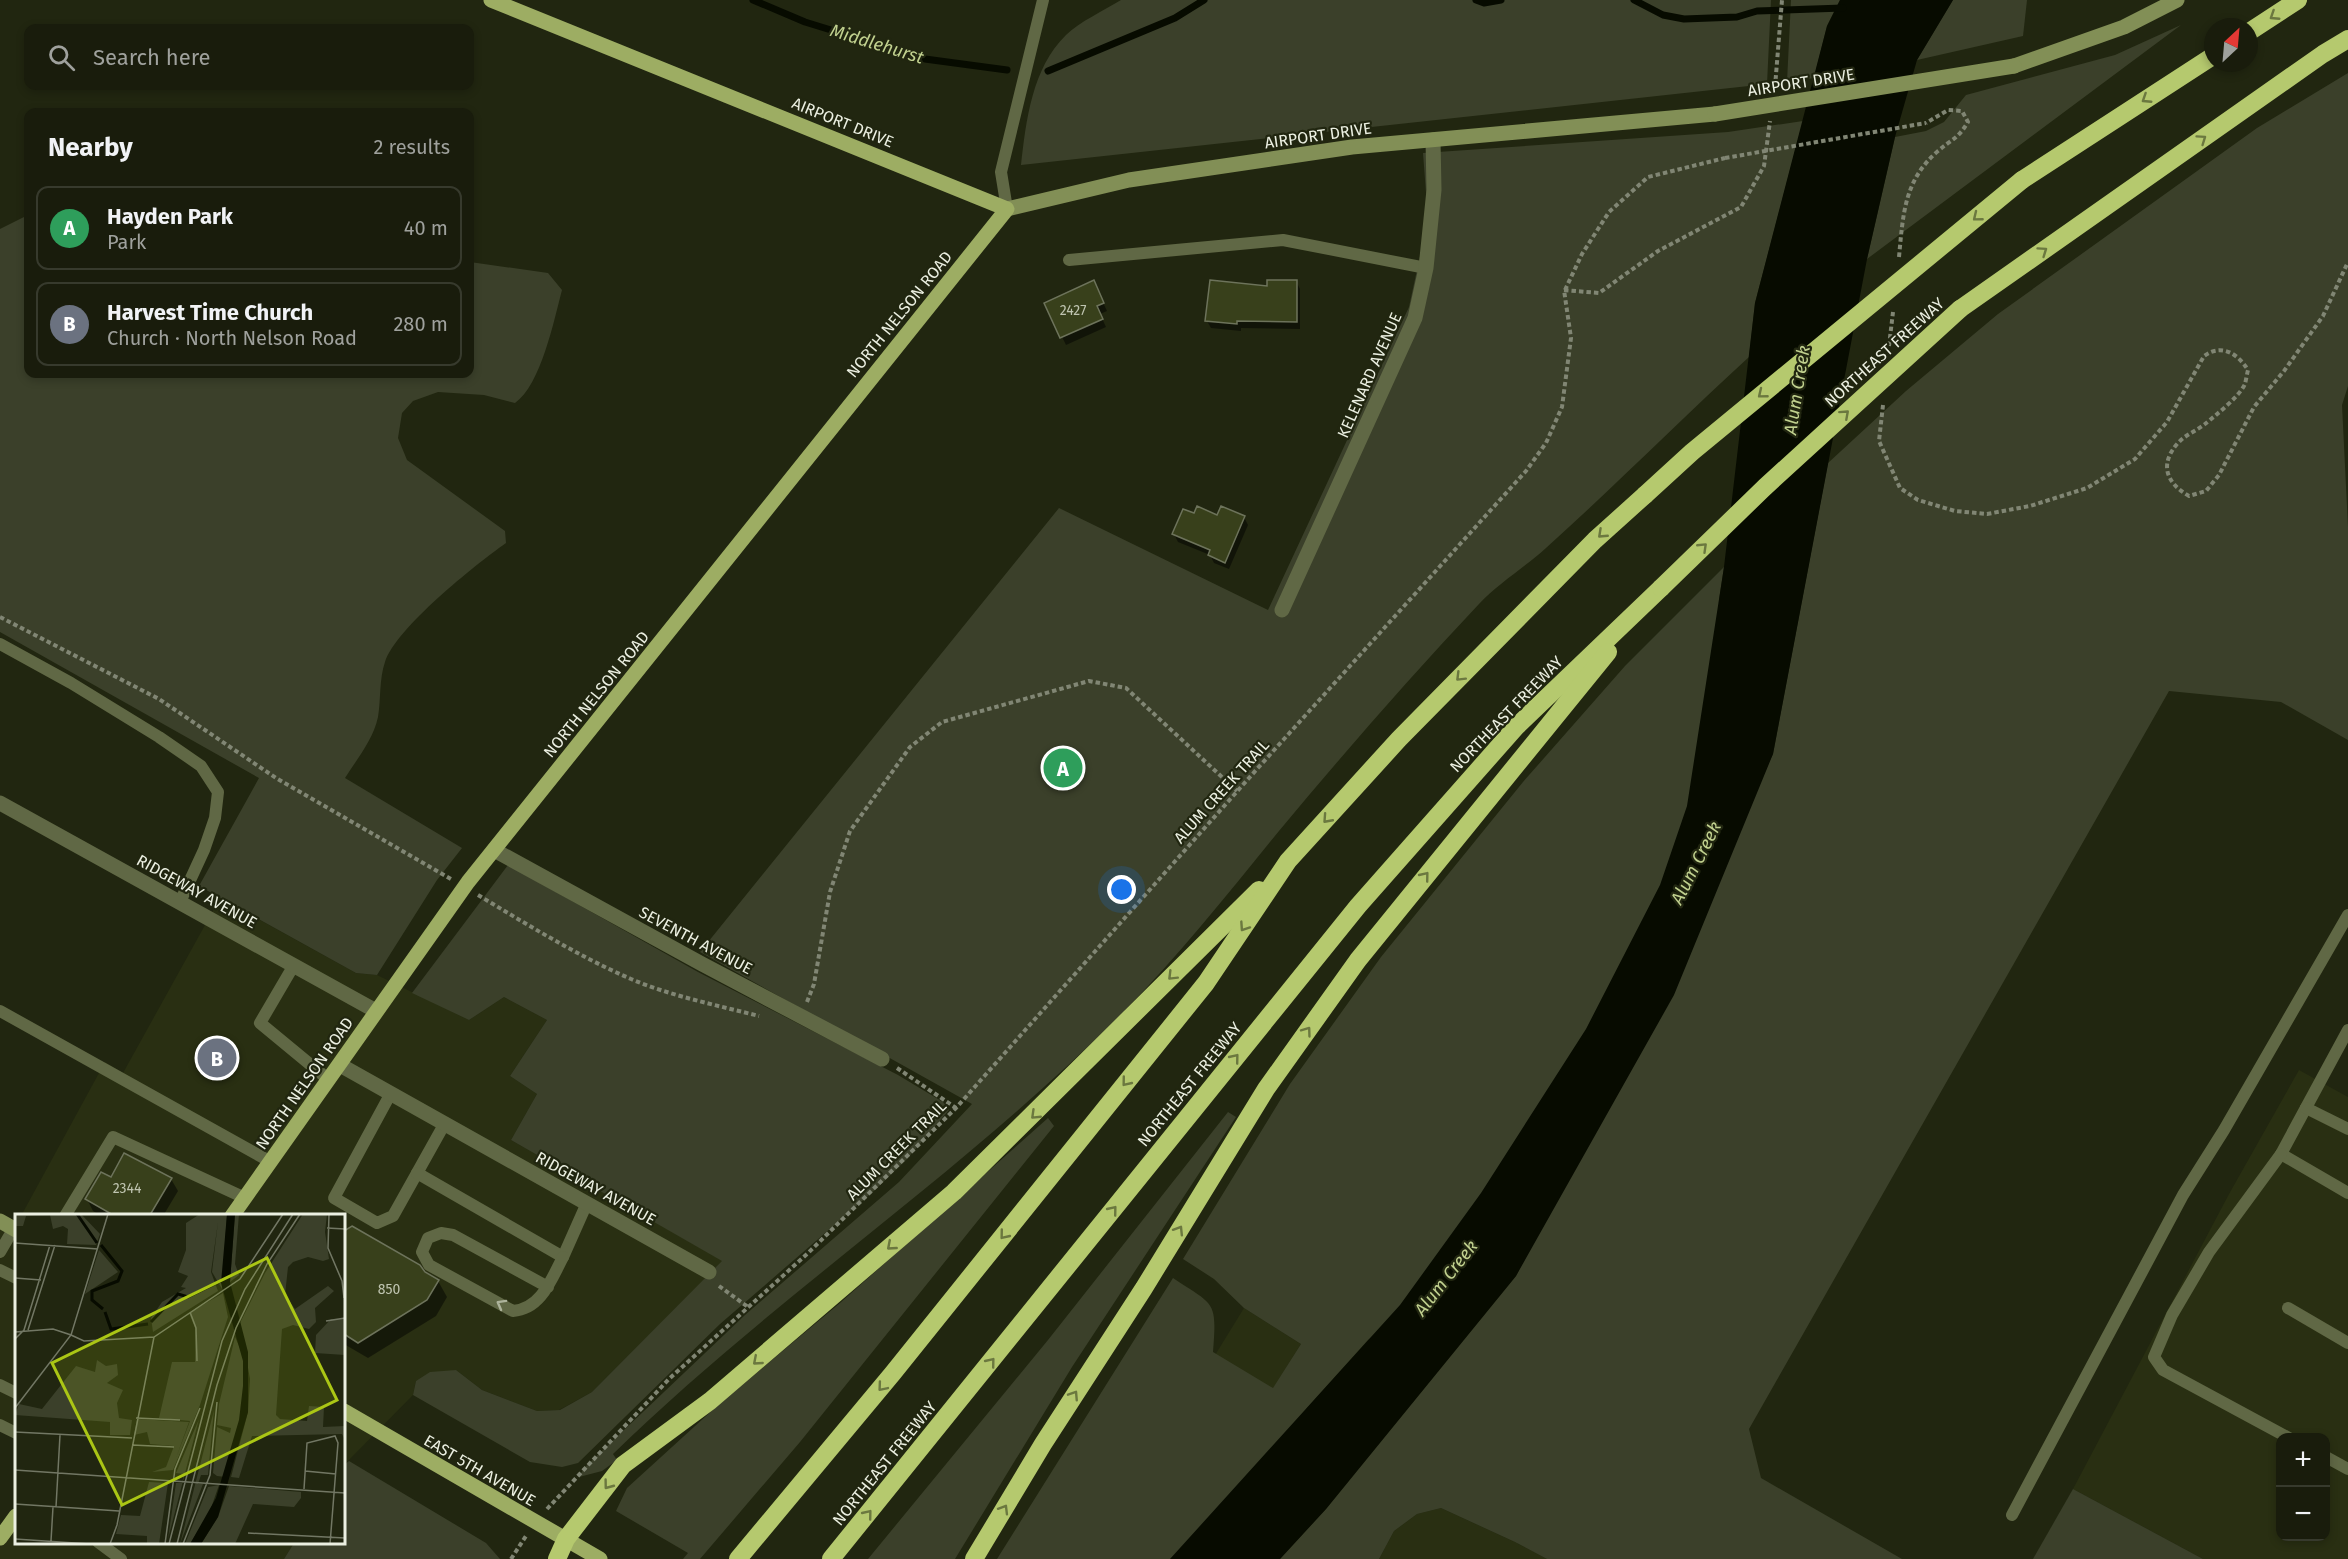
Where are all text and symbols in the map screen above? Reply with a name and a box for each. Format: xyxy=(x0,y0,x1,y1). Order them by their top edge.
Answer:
one-way arrow xyxy=(2270,9,2281,20)
north arrow xyxy=(2204,18,2258,72)
water label: Middlehurst xyxy=(828,19,927,69)
search box xyxy=(24,24,474,90)
icon: search xyxy=(45,41,78,74)
text: Search here xyxy=(93,44,211,71)
street label: AIRPORT DRIVE xyxy=(1746,65,1856,100)
one-way arrow xyxy=(2142,92,2153,103)
street label: AIRPORT DRIVE xyxy=(789,93,896,151)
street label: AIRPORT DRIVE xyxy=(1263,119,1373,152)
text: Nearby xyxy=(48,132,133,163)
text: 2 results xyxy=(373,135,450,159)
one-way arrow xyxy=(2195,135,2206,146)
text: Hayden Park xyxy=(107,203,233,230)
one-way arrow xyxy=(1973,210,1984,221)
text: A xyxy=(64,216,75,240)
text: 40 m xyxy=(404,216,448,240)
text: Park xyxy=(107,230,146,254)
street label: NORTH NELSON ROAD xyxy=(843,247,956,381)
one-way arrow xyxy=(2036,247,2047,258)
street label: NORTHEAST FREEWAY xyxy=(1821,294,1948,411)
text: Harvest Time Church xyxy=(107,299,313,326)
house number: 2427 xyxy=(1060,302,1086,319)
street label: KELENARD AVENUE xyxy=(1333,310,1406,441)
text: B xyxy=(63,312,76,336)
text: 280 m xyxy=(393,312,448,336)
text: Church · North Nelson Road xyxy=(107,326,357,350)
water label: Alum Creek xyxy=(1779,344,1815,437)
one-way arrow xyxy=(1758,387,1769,398)
one-way arrow xyxy=(1839,410,1849,421)
one-way arrow xyxy=(1598,527,1609,538)
one-way arrow xyxy=(1696,543,1706,554)
street label: NORTH NELSON ROAD xyxy=(540,627,653,761)
street label: NORTHEAST FREEWAY xyxy=(1446,652,1567,776)
one-way arrow xyxy=(1457,670,1468,681)
street label: ALUM CREEK TRAIL xyxy=(1170,735,1273,847)
pin: A xyxy=(1044,746,1082,790)
one-way arrow xyxy=(1323,812,1334,823)
water label: Alum Creek xyxy=(1665,818,1726,909)
street label: RIDGEWAY AVENUE xyxy=(133,851,260,932)
one-way arrow xyxy=(1418,872,1429,883)
your location xyxy=(1107,875,1136,904)
street label: SEVENTH AVENUE xyxy=(636,903,756,978)
one-way arrow xyxy=(1239,921,1251,931)
one-way arrow xyxy=(1168,969,1179,980)
street label: NORTH NELSON ROAD xyxy=(252,1014,357,1153)
street label: NORTHEAST FREEWAY xyxy=(1133,1018,1245,1150)
one-way arrow xyxy=(1300,1026,1311,1037)
pin: B xyxy=(198,1036,236,1080)
one-way arrow xyxy=(1228,1054,1239,1065)
one-way arrow xyxy=(1122,1076,1133,1087)
street label: ALUM CREEK TRAIL xyxy=(843,1097,950,1204)
one-way arrow xyxy=(1031,1107,1042,1118)
street label: RIDGEWAY AVENUE xyxy=(532,1148,659,1229)
house number: 2344 xyxy=(113,1180,142,1197)
one-way arrow xyxy=(1105,1206,1116,1217)
inset map xyxy=(15,1214,345,1544)
one-way arrow xyxy=(1171,1226,1183,1236)
one-way arrow xyxy=(1000,1228,1011,1239)
water label: Alum Creek xyxy=(1409,1236,1483,1321)
one-way arrow xyxy=(887,1239,898,1250)
house number: 850 xyxy=(378,1281,400,1298)
one-way arrow xyxy=(497,1300,507,1311)
one-way arrow xyxy=(753,1353,764,1364)
one-way arrow xyxy=(983,1358,994,1369)
one-way arrow xyxy=(878,1380,889,1391)
one-way arrow xyxy=(1067,1391,1079,1401)
street label: NORTHEAST FREEWAY xyxy=(828,1397,940,1529)
street label: EAST 5TH AVENUE xyxy=(421,1431,539,1510)
map controls xyxy=(2276,1433,2330,1541)
button: + xyxy=(2276,1433,2330,1487)
one-way arrow xyxy=(604,1478,615,1489)
button: − xyxy=(2276,1487,2330,1541)
one-way arrow xyxy=(997,1505,1008,1515)
one-way arrow xyxy=(860,1509,871,1520)

